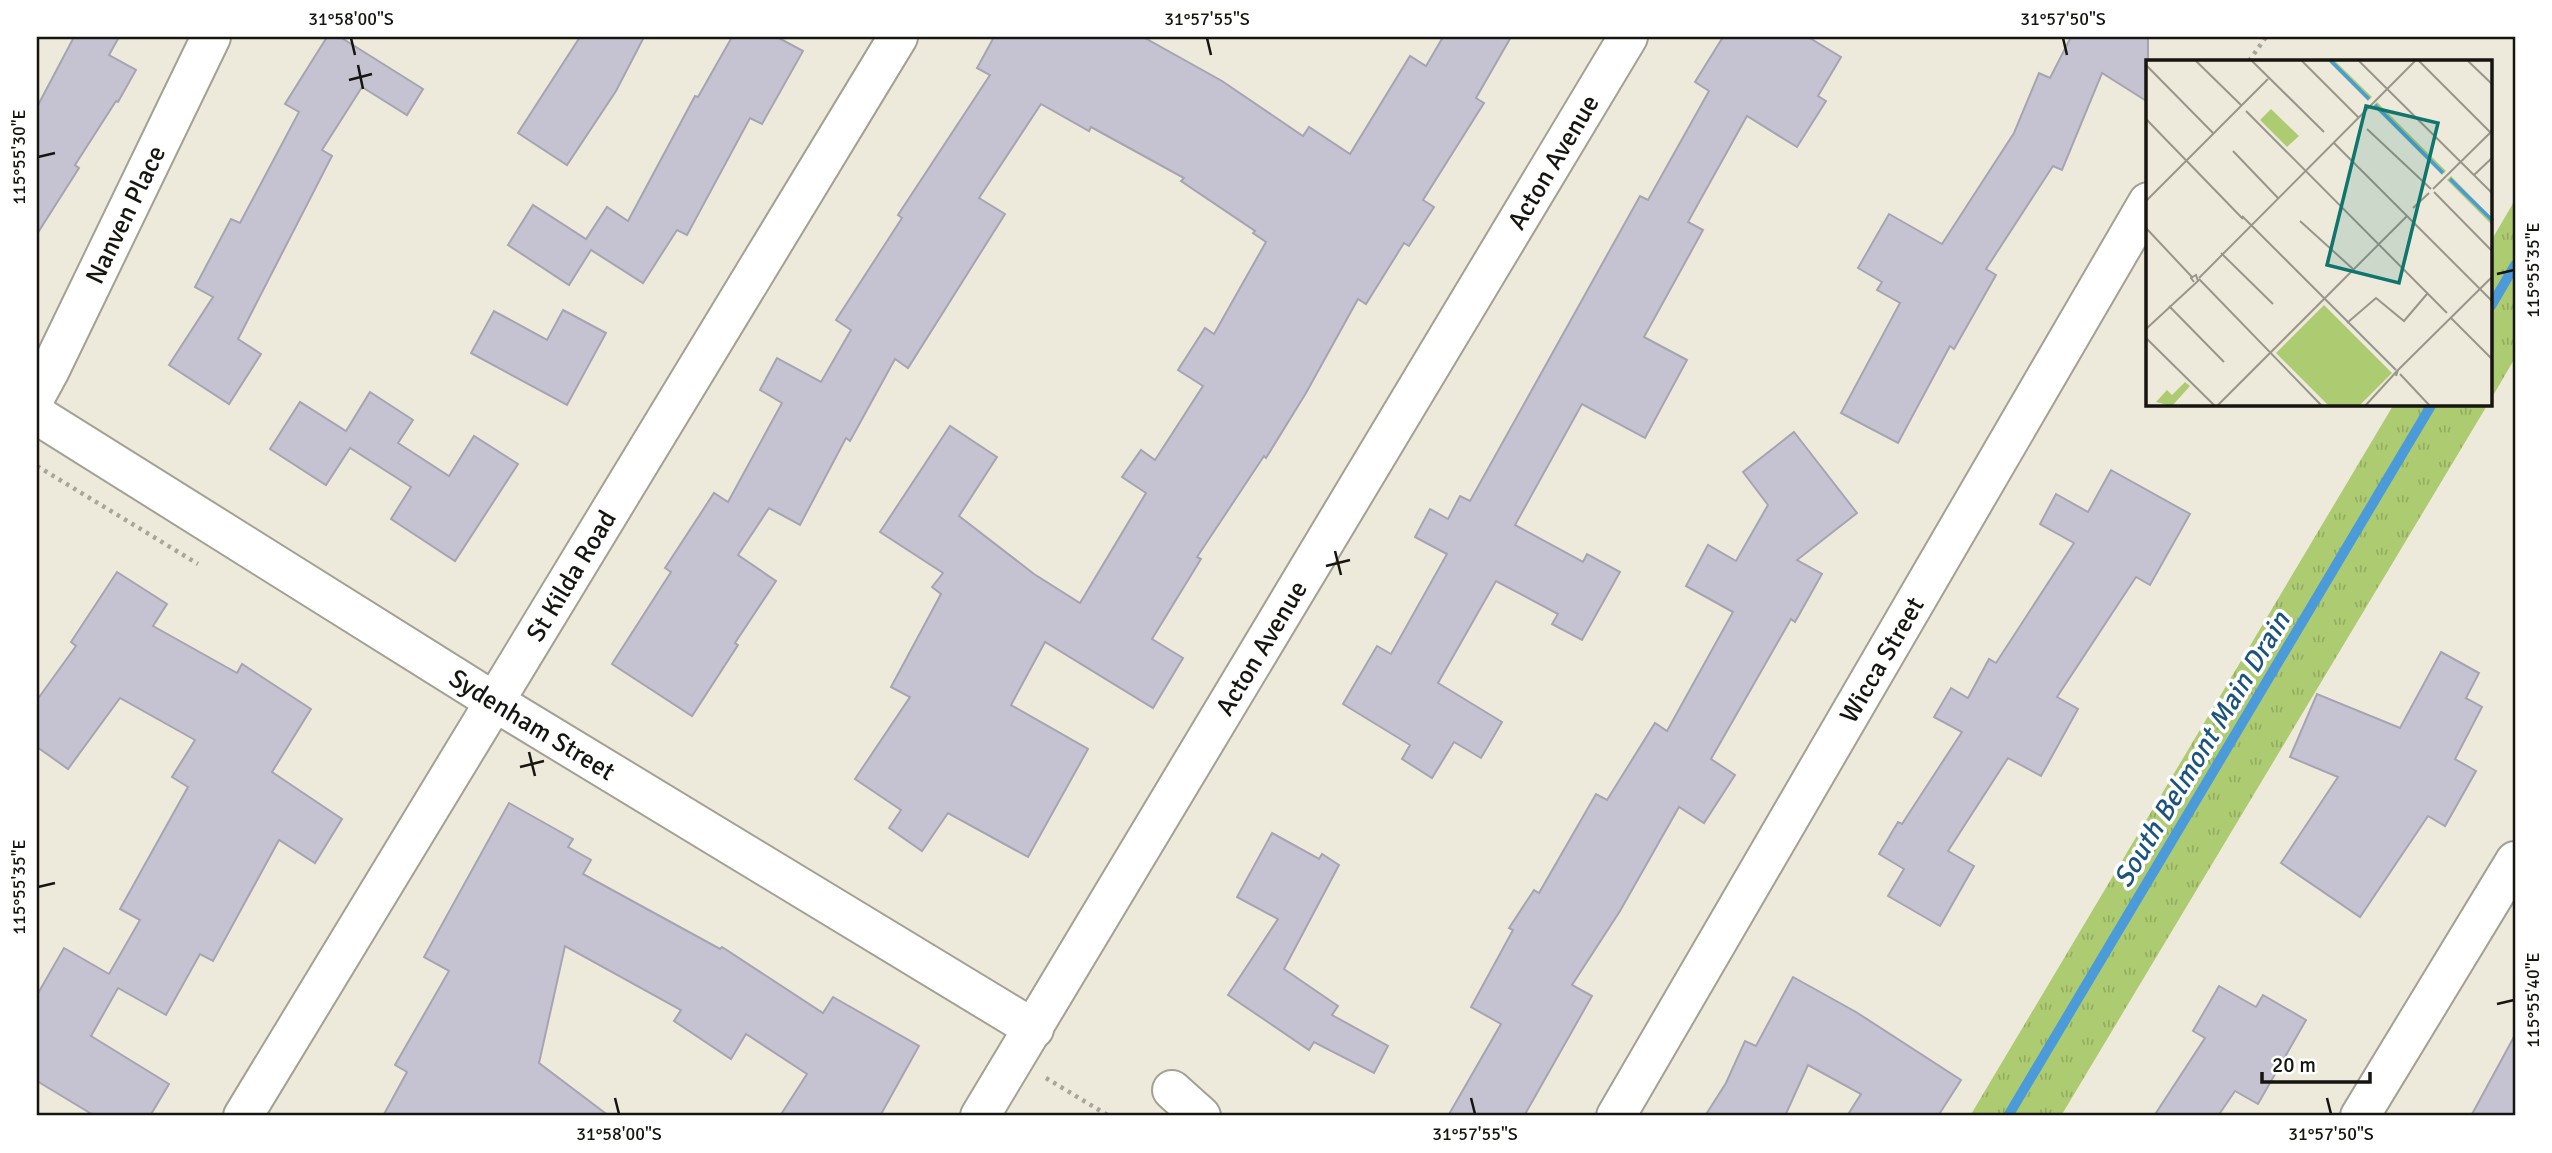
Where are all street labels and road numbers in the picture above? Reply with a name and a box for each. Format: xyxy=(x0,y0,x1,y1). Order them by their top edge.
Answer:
street label: Acton Avenue xyxy=(1501,89,1607,236)
street label: Nanven Place xyxy=(79,141,173,289)
street label: St Kilda Road xyxy=(520,505,624,648)
street label: Acton Avenue xyxy=(1209,575,1315,722)
street label: Wicca Street xyxy=(1833,592,1932,729)
street label: Sydenham Street xyxy=(443,662,621,788)

